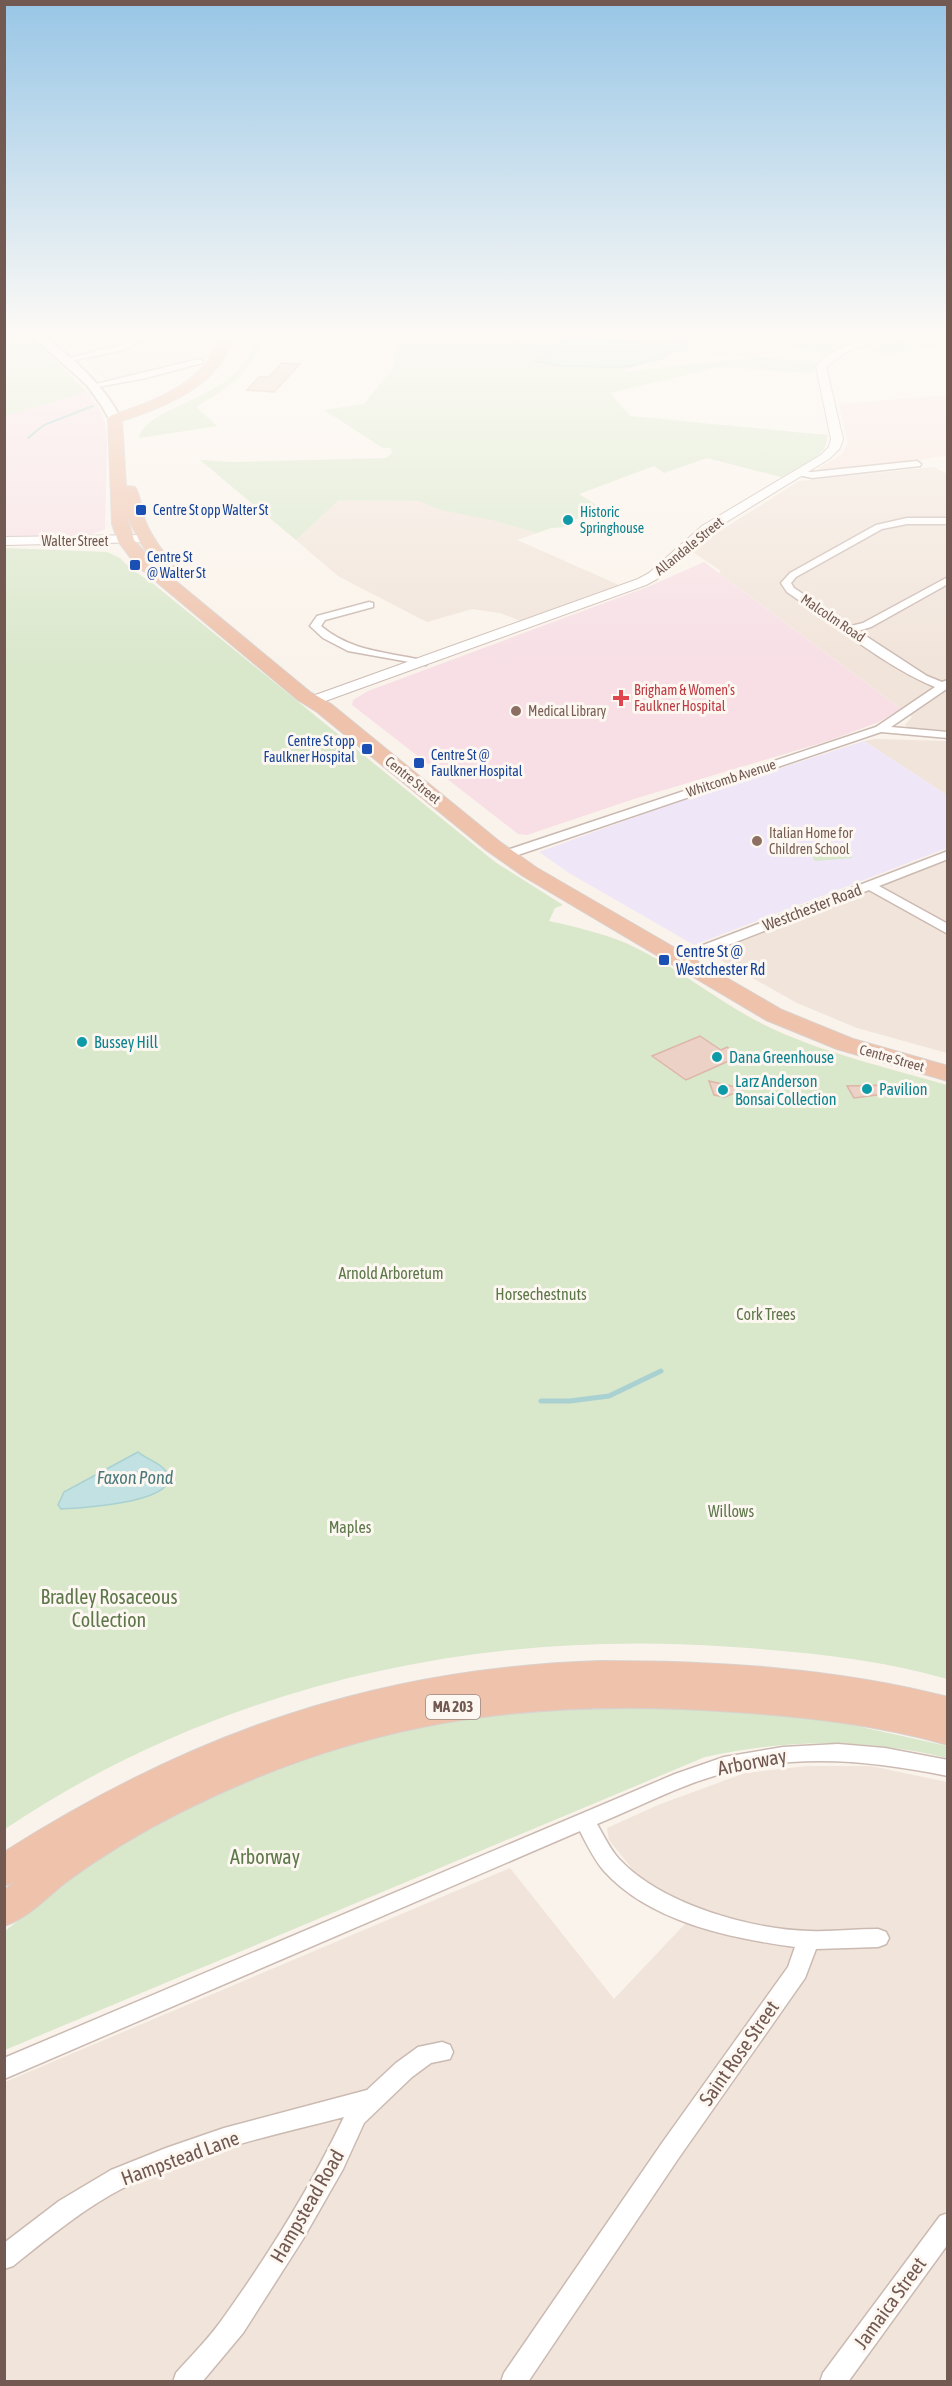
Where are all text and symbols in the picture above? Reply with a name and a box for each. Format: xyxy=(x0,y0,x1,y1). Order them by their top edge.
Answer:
place label: Centre St opp Walter St xyxy=(153,502,269,518)
marker: Centre St opp Walter St xyxy=(134,503,148,517)
place label: Historic Springhouse xyxy=(580,504,644,536)
marker: Historic Springhouse xyxy=(561,513,575,527)
street label: Allandale Street xyxy=(652,514,726,578)
street label: Walter Street xyxy=(42,533,108,549)
place label: Centre St @ Walter St xyxy=(147,549,206,581)
marker: Centre St @ Walter St xyxy=(128,558,142,572)
street label: Malcolm Road xyxy=(798,591,868,645)
place label: Brigham & Women's Faulkner Hospital xyxy=(634,682,735,714)
marker: Brigham & Women's Faulkner Hospital xyxy=(612,689,630,707)
place label: Medical Library xyxy=(528,703,607,719)
marker: Medical Library xyxy=(509,704,523,718)
place label: Centre St opp Faulkner Hospital xyxy=(264,733,355,765)
marker: Centre St opp Faulkner Hospital xyxy=(360,742,374,756)
place label: Centre St @ Faulkner Hospital xyxy=(431,747,523,779)
street label: Centre Street xyxy=(382,753,444,807)
marker: Centre St @ Faulkner Hospital xyxy=(412,756,426,770)
street label: Whitcomb Avenue xyxy=(684,756,778,800)
place label: Italian Home for Children School xyxy=(769,825,854,857)
marker: Italian Home for Children School xyxy=(750,834,764,848)
street label: Westchester Road xyxy=(760,880,864,934)
place label: Centre St @ Westchester Rd xyxy=(676,942,765,978)
marker: Centre St @ Westchester Rd xyxy=(657,953,671,967)
place label: Bussey Hill xyxy=(94,1033,159,1052)
marker: Bussey Hill xyxy=(75,1035,89,1049)
street label: Centre Street xyxy=(858,1041,926,1075)
place label: Dana Greenhouse xyxy=(729,1048,834,1066)
marker: Dana Greenhouse xyxy=(710,1050,724,1064)
place label: Larz Anderson Bonsai Collection xyxy=(735,1072,837,1108)
place label: Pavilion xyxy=(879,1080,927,1098)
marker: Pavilion xyxy=(860,1082,874,1096)
marker: Larz Anderson Bonsai Collection xyxy=(716,1083,730,1097)
park label: Arnold Arboretum xyxy=(338,1264,444,1282)
park label: Horsechestnuts xyxy=(495,1285,587,1303)
park label: Cork Trees xyxy=(736,1305,796,1323)
water label: Faxon Pond xyxy=(97,1467,174,1488)
park label: Willows xyxy=(708,1502,754,1520)
park label: Maples xyxy=(329,1518,372,1537)
park label: Bradley Rosaceous Collection xyxy=(41,1585,177,1631)
road number: MA 203 xyxy=(426,1695,480,1719)
street label: Arborway xyxy=(715,1744,788,1779)
park label: Arborway xyxy=(230,1845,300,1868)
street label: Saint Rose Street xyxy=(694,1996,783,2110)
street label: Hampstead Lane xyxy=(118,2126,242,2190)
street label: Hampstead Road xyxy=(265,2145,348,2266)
street label: Jamaica Street xyxy=(849,2252,931,2353)

